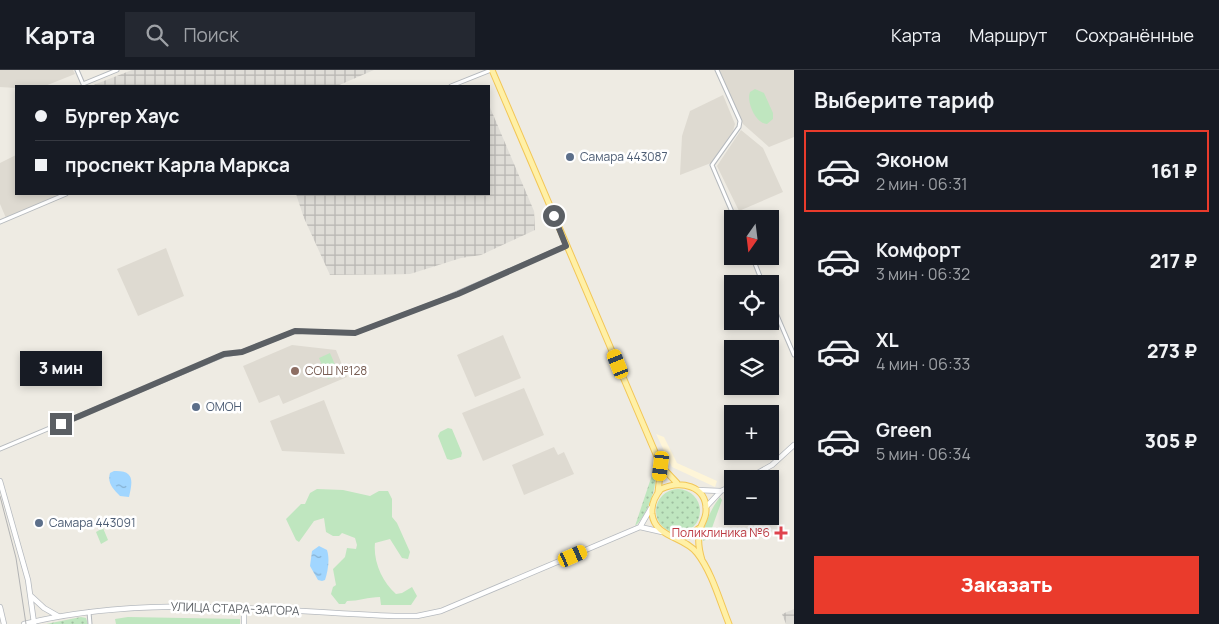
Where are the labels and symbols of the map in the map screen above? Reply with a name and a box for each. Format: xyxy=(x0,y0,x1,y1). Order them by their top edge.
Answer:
place label: Самара 443087 xyxy=(580,148,668,165)
marker: Самара 443087 xyxy=(564,151,576,163)
route start xyxy=(543,205,565,227)
north arrow xyxy=(724,210,779,265)
car xyxy=(605,347,630,381)
callout: 3 мин xyxy=(20,352,102,386)
place label: СОШ №128 xyxy=(305,362,367,379)
marker: СОШ №128 xyxy=(289,365,301,377)
place label: ОМОН xyxy=(206,398,242,415)
marker: ОМОН xyxy=(190,401,202,413)
route end xyxy=(50,413,72,435)
car xyxy=(651,450,670,482)
place label: Самара 443091 xyxy=(49,514,136,531)
marker: Самара 443091 xyxy=(33,517,45,529)
place label: Поликлиника №6 xyxy=(672,524,770,541)
marker: Поликлиника №6 xyxy=(774,526,788,540)
car xyxy=(556,543,589,569)
street label: УЛИЦА СТАРА-ЗАГОРА xyxy=(170,598,300,619)

